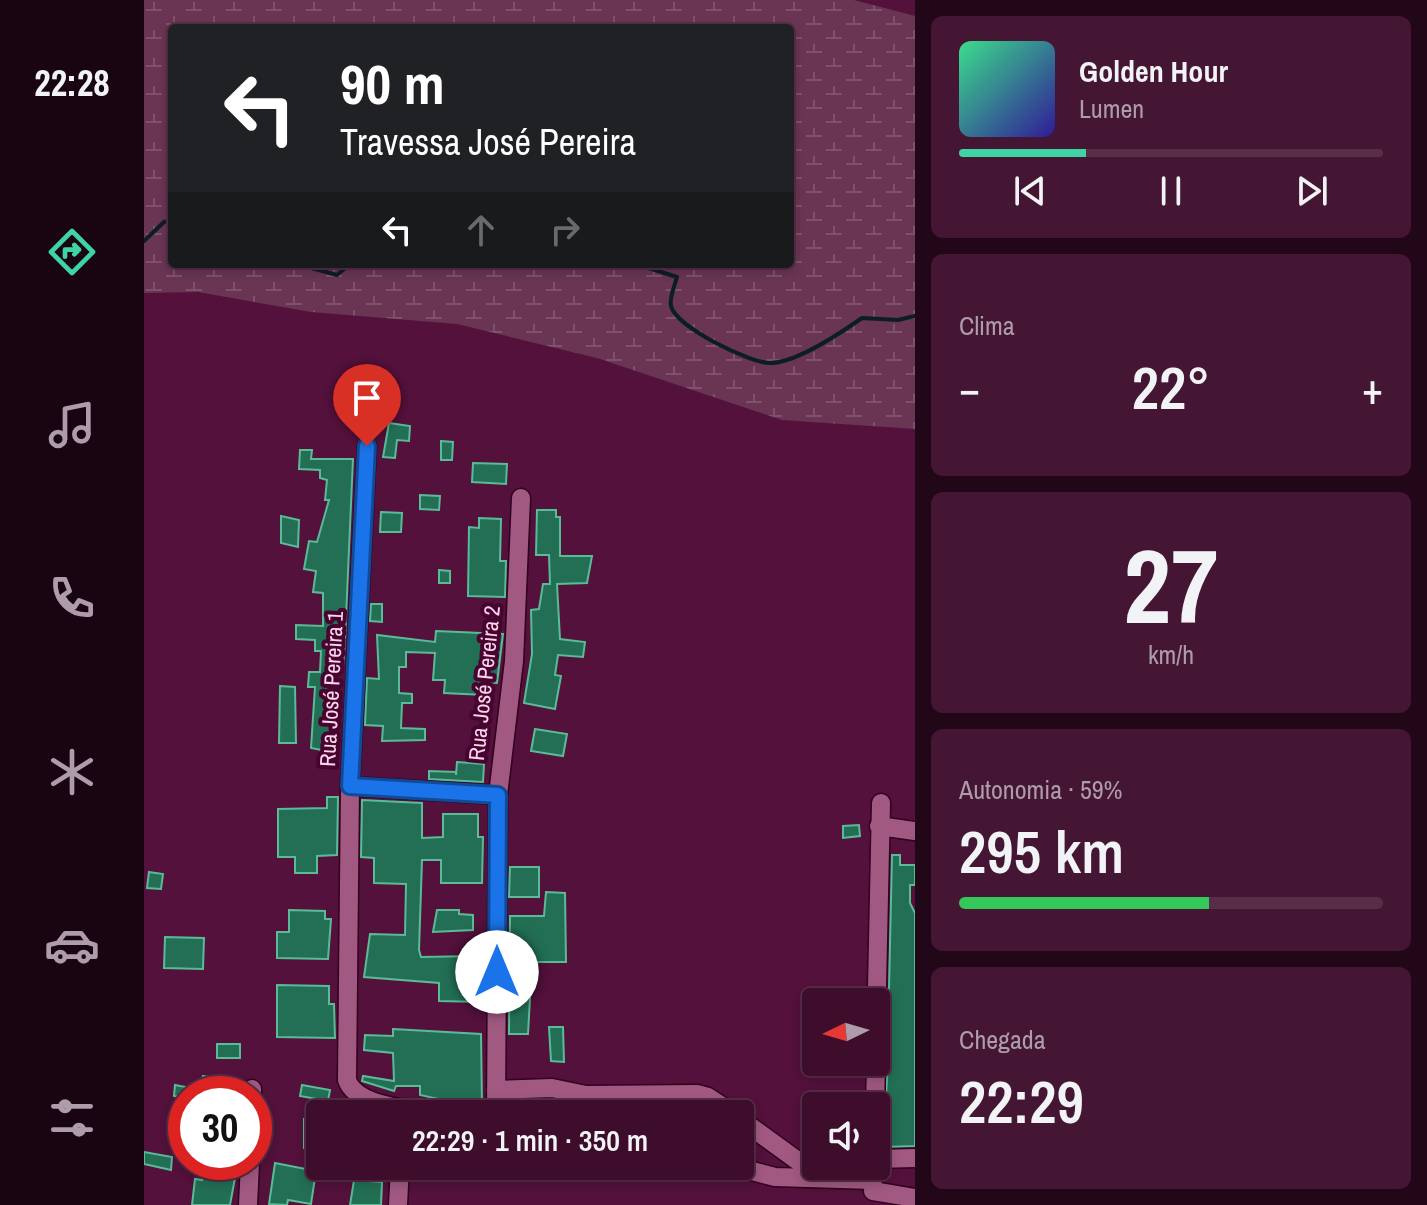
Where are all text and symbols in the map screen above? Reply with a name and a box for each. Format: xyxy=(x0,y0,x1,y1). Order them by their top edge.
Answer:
text: 90 m xyxy=(340,46,445,121)
text: Golden Hour xyxy=(1079,51,1228,91)
icon: left xyxy=(208,56,312,160)
text: 22:28 xyxy=(34,59,110,107)
text: Lumen xyxy=(1079,91,1144,126)
text: Travessa José Pereira xyxy=(340,118,636,166)
icon: previous xyxy=(1008,169,1052,213)
icon: pause xyxy=(1149,169,1193,213)
icon: next xyxy=(1290,169,1334,213)
icon: left xyxy=(375,208,419,252)
icon: ahead xyxy=(459,208,503,252)
icon: right xyxy=(543,208,587,252)
icon: directions xyxy=(44,224,100,280)
text: Clima xyxy=(959,308,1015,343)
text: 22° xyxy=(1132,347,1210,428)
text: − xyxy=(959,358,980,418)
text: + xyxy=(1362,358,1383,418)
pin xyxy=(333,364,401,446)
icon: arrive xyxy=(345,376,389,420)
icon: music xyxy=(44,397,100,453)
text: 27 xyxy=(1124,515,1218,655)
icon: phone xyxy=(44,570,100,626)
street label: Rua José Pereira 2 xyxy=(461,604,507,762)
street label: Rua José Pereira 1 xyxy=(312,611,350,767)
text: km/h xyxy=(1148,637,1194,672)
icon: climate xyxy=(44,744,100,800)
text: Autonomia · 59% xyxy=(959,772,1123,807)
text: 295 km xyxy=(959,811,1124,892)
icon: car xyxy=(44,917,100,973)
position arrow xyxy=(455,930,539,1014)
north arrow xyxy=(802,988,890,1076)
map controls xyxy=(802,988,890,1180)
text: Chegada xyxy=(959,1022,1046,1057)
text: 22:29 xyxy=(959,1061,1084,1142)
speed limit sign: 30 xyxy=(168,1076,272,1180)
icon: filters xyxy=(44,1090,100,1146)
button: sound xyxy=(802,1092,890,1180)
text: 22:29 · 1 min · 350 m xyxy=(412,1120,648,1160)

